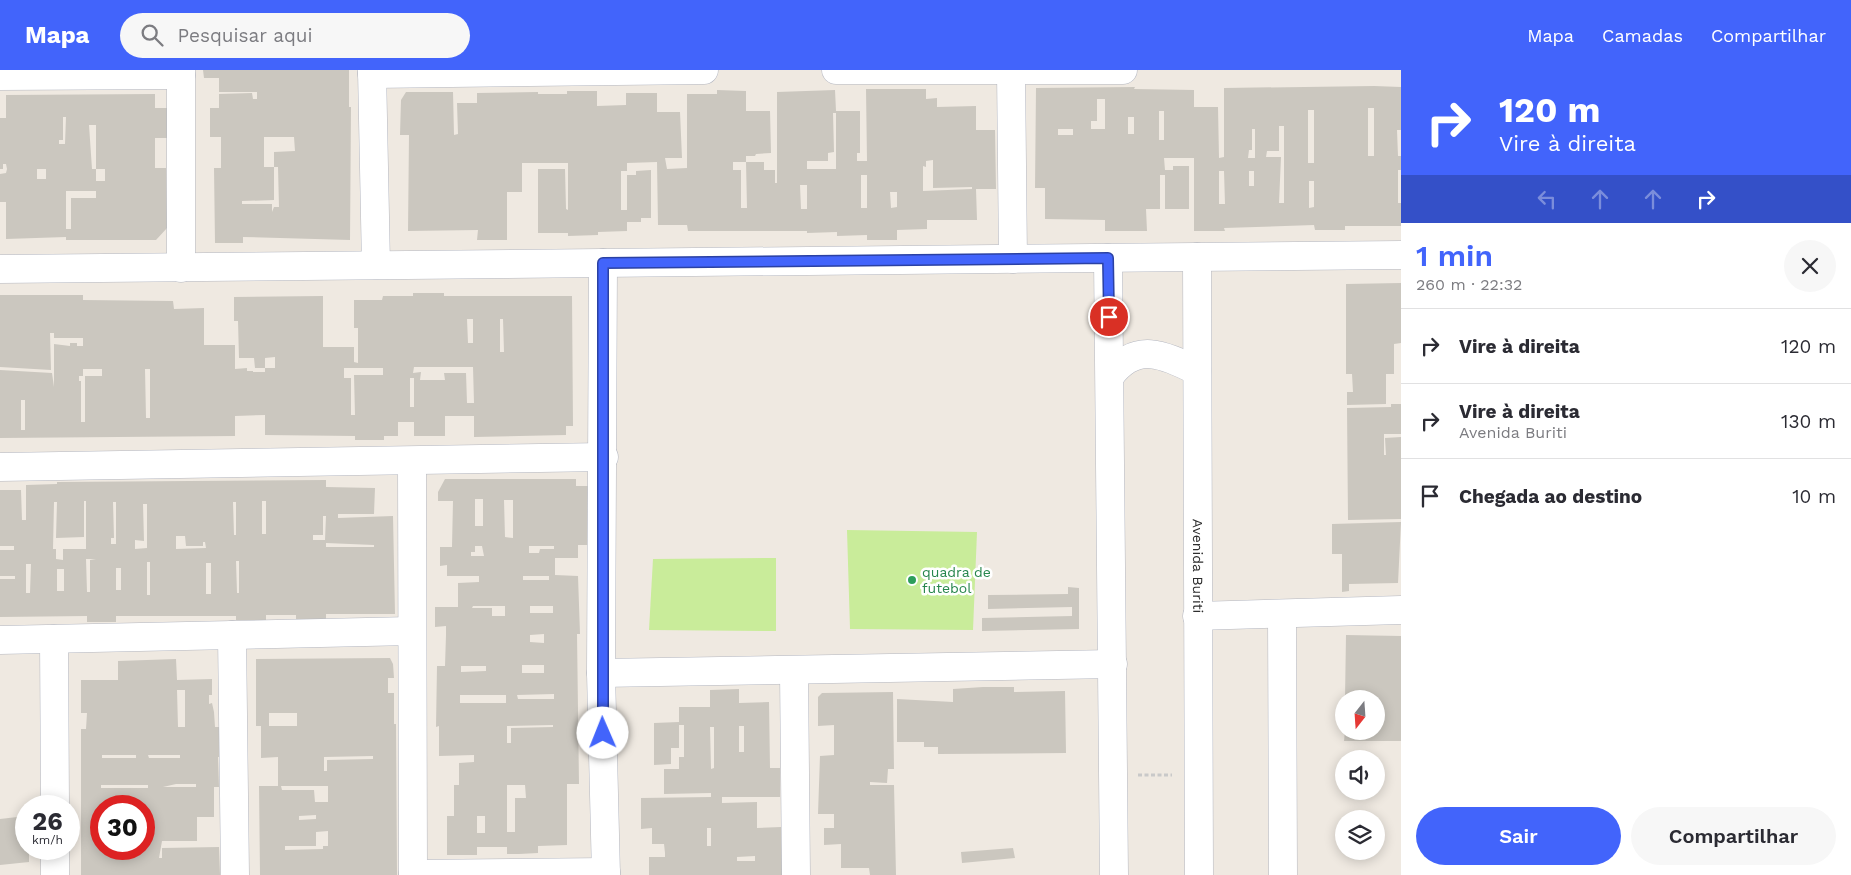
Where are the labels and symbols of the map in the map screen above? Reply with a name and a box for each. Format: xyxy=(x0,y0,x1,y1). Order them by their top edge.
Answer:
pin xyxy=(1088,296,1130,338)
street label: Avenida Buriti xyxy=(1190,519,1206,613)
place label: quadra de futebol xyxy=(922,564,991,596)
marker: quadra de futebol xyxy=(906,574,918,586)
north arrow xyxy=(1335,690,1385,740)
position arrow xyxy=(576,706,628,758)
speed limit sign: 30 xyxy=(90,795,155,860)

